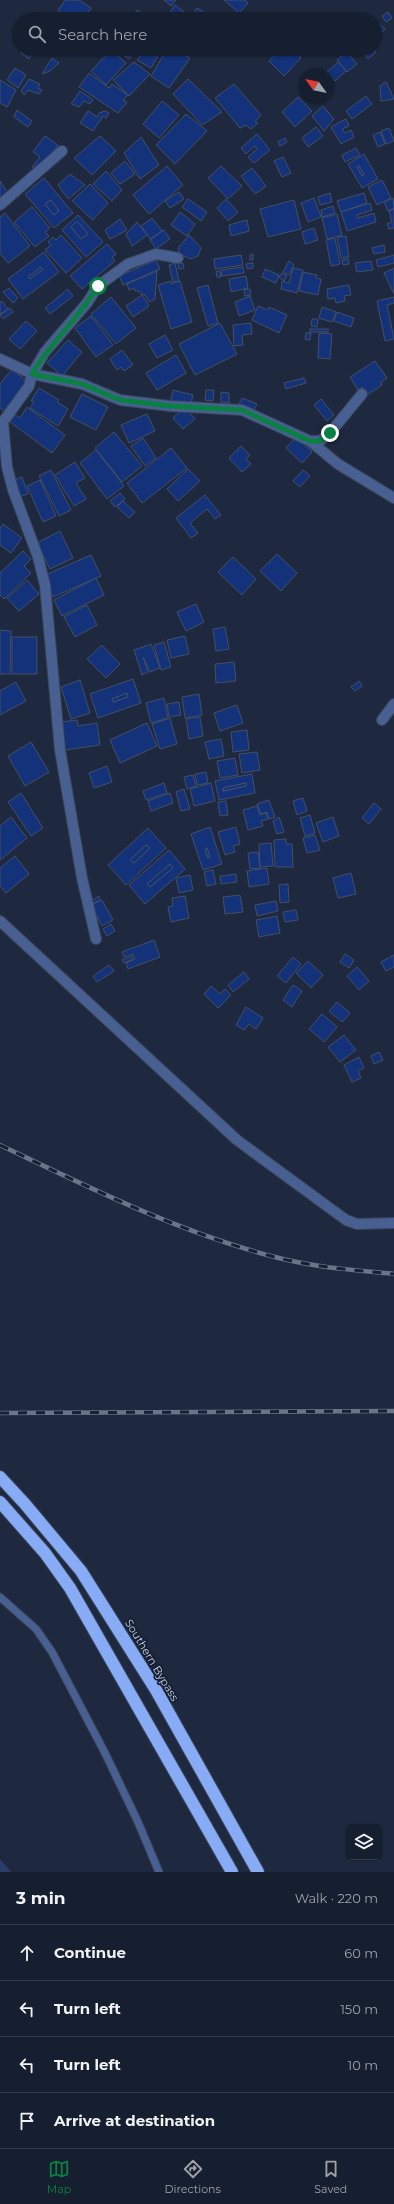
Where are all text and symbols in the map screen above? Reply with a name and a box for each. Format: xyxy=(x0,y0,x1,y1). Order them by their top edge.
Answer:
search box xyxy=(12,12,382,56)
icon: search xyxy=(26,23,48,45)
text: Search here xyxy=(58,25,147,44)
north arrow xyxy=(298,68,334,104)
route start xyxy=(89,277,107,295)
route end xyxy=(321,424,339,442)
street label: Southern Bypass xyxy=(122,1616,182,1704)
map controls xyxy=(346,1824,382,1860)
button: layers xyxy=(346,1824,382,1860)
text: 3 min xyxy=(16,1888,66,1908)
text: Walk · 220 m xyxy=(295,1890,378,1906)
icon: ahead xyxy=(16,1942,38,1964)
text: Continue xyxy=(54,1943,126,1962)
text: 60 m xyxy=(344,1945,378,1961)
icon: left xyxy=(16,1998,38,2020)
text: Turn left xyxy=(54,1999,121,2018)
text: 150 m xyxy=(340,2001,378,2017)
icon: left xyxy=(16,2054,38,2076)
text: Turn left xyxy=(54,2055,121,2074)
text: 10 m xyxy=(348,2057,378,2073)
icon: arrive xyxy=(16,2110,38,2132)
text: Arrive at destination xyxy=(54,2111,215,2130)
tab: Map xyxy=(47,2158,71,2196)
tab: Directions xyxy=(165,2158,221,2196)
tab: Saved xyxy=(314,2158,347,2196)

